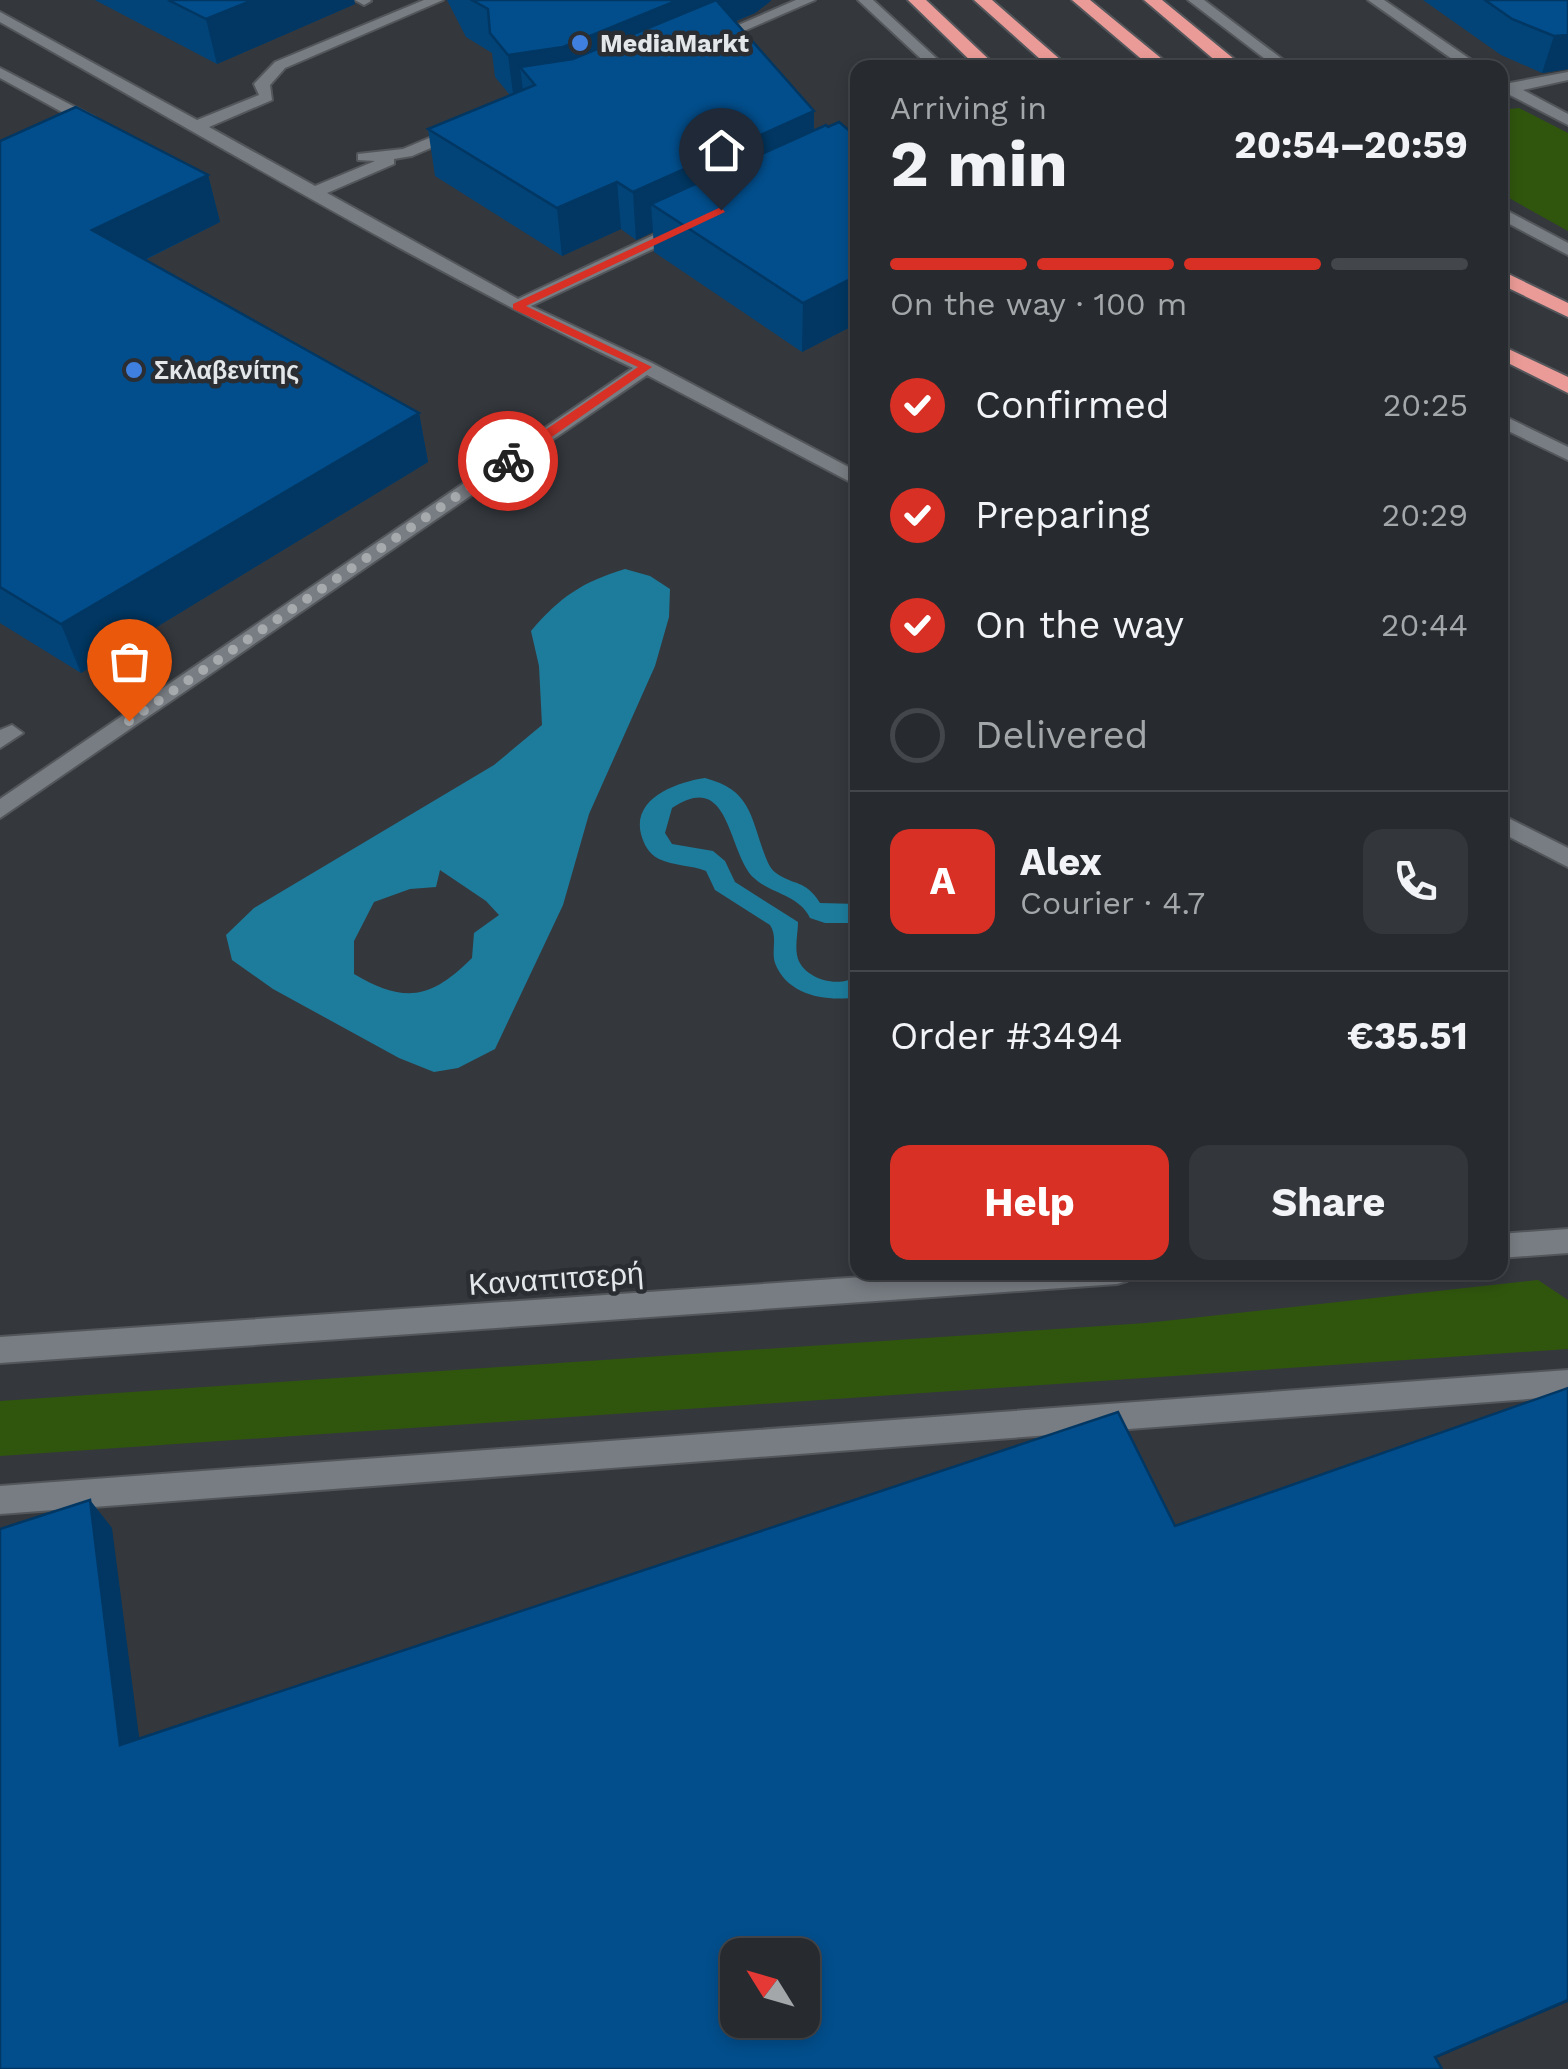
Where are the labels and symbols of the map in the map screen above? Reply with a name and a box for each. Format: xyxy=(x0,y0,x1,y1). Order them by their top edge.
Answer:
place label: MediaMarkt xyxy=(600,29,749,58)
marker: MediaMarkt xyxy=(569,32,591,54)
pin xyxy=(679,108,764,211)
place label: Σκλαβενίτης xyxy=(154,356,299,385)
marker: Σκλαβενίτης xyxy=(123,359,145,381)
courier xyxy=(458,411,558,511)
pin xyxy=(87,619,172,722)
street label: Καναπιτσερή xyxy=(467,1255,645,1302)
north arrow xyxy=(720,1938,820,2038)

